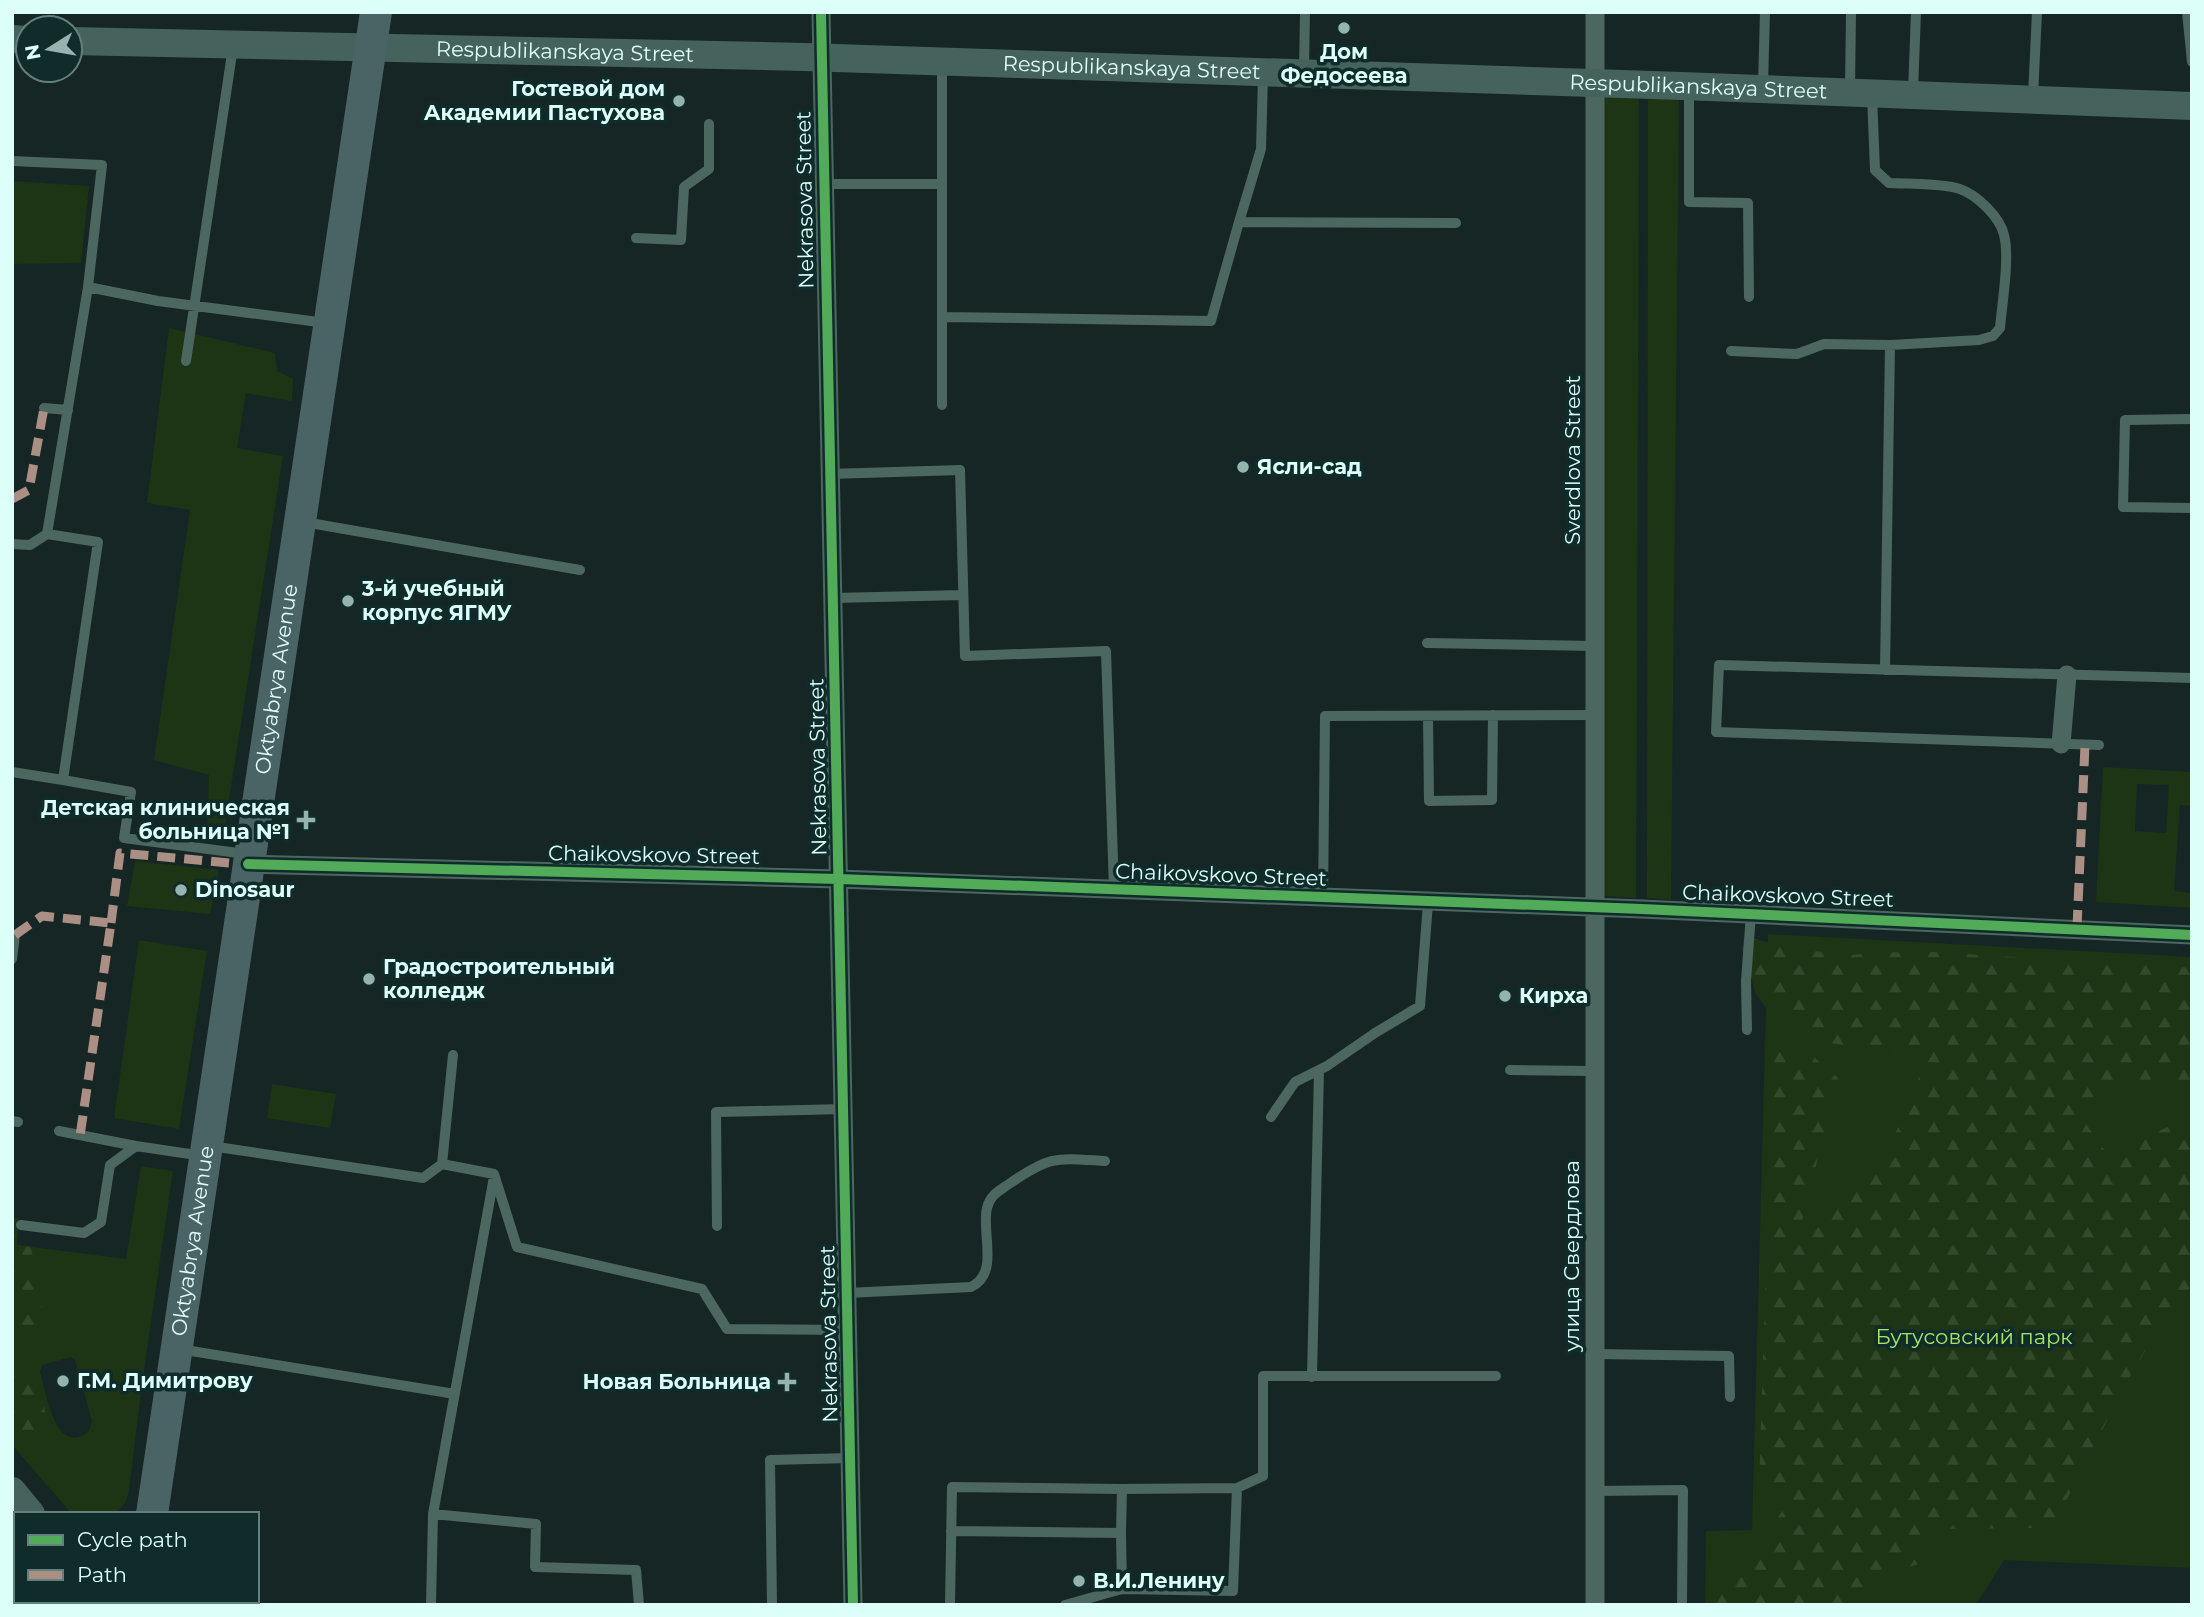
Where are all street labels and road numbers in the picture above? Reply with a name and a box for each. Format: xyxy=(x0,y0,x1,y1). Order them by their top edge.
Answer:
street label: Respublikanskaya Street xyxy=(436,36,694,67)
street label: Respublikanskaya Street xyxy=(1002,51,1261,84)
street label: Respublikanskaya Street xyxy=(1569,69,1828,104)
street label: Nekrasova Street xyxy=(790,111,819,289)
street label: Sverdlova Street xyxy=(1560,375,1585,545)
street label: Oktyabrya Avenue xyxy=(249,582,303,776)
street label: Nekrasova Street xyxy=(803,678,832,856)
street label: Chaikovskovo Street xyxy=(548,840,760,869)
street label: Chaikovskovo Street xyxy=(1115,858,1327,891)
street label: Chaikovskovo Street xyxy=(1682,879,1894,912)
street label: Oktyabrya Avenue xyxy=(166,1144,219,1338)
street label: улица Свердлова xyxy=(1559,1160,1584,1353)
street label: Nekrasova Street xyxy=(814,1245,843,1423)

